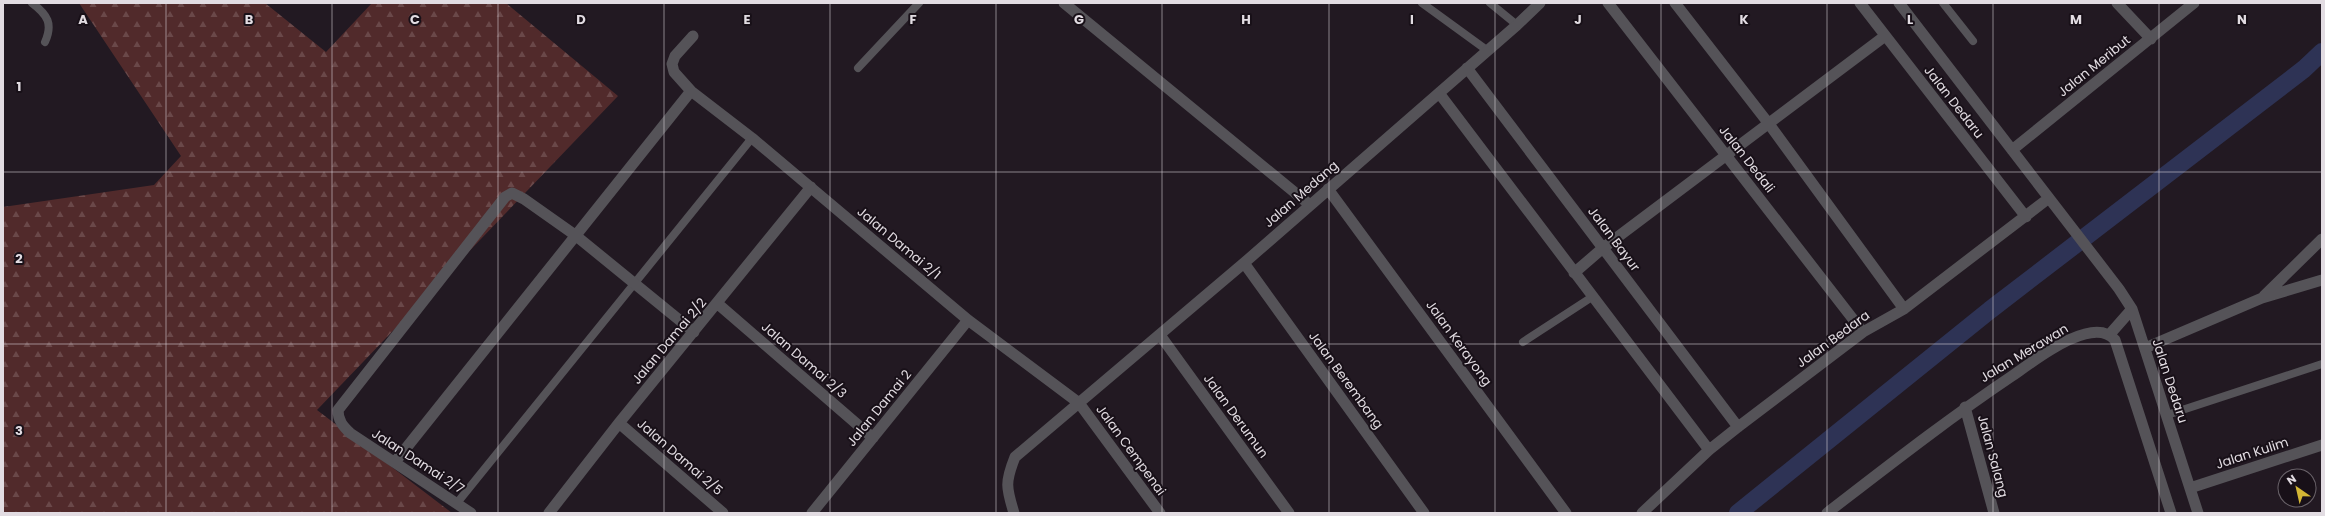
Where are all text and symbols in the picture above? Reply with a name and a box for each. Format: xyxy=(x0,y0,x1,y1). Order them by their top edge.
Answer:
text: A xyxy=(78,10,88,29)
text: B xyxy=(245,10,254,29)
text: C xyxy=(410,10,420,29)
text: D xyxy=(576,10,586,29)
text: E xyxy=(743,10,751,29)
text: F xyxy=(909,10,917,29)
text: G xyxy=(1074,10,1084,29)
text: H xyxy=(1241,10,1251,29)
text: I xyxy=(1410,10,1414,29)
text: J xyxy=(1574,10,1582,29)
text: K xyxy=(1739,10,1749,29)
text: L xyxy=(1907,10,1913,29)
text: M xyxy=(2070,10,2082,29)
text: N xyxy=(2237,10,2247,29)
street label: Jalan Meribut xyxy=(2054,31,2135,101)
street label: Jalan Dedaru xyxy=(1920,62,1988,142)
text: 1 xyxy=(17,77,21,96)
street label: Jalan Dedali xyxy=(1715,121,1779,197)
street label: Jalan Medang xyxy=(1260,156,1342,232)
street label: Jalan Damai 2/1 xyxy=(853,202,945,284)
street label: Jalan Bayur xyxy=(1583,203,1645,275)
text: 2 xyxy=(15,249,23,268)
street label: Jalan Damai 2/2 xyxy=(627,294,711,388)
street label: Jalan Kerayong xyxy=(1421,296,1497,390)
street label: Jalan Bedara xyxy=(1792,306,1874,372)
street label: Jalan Damai 2/3 xyxy=(757,318,851,402)
street label: Jalan Merawan xyxy=(1976,319,2072,387)
street label: Jalan Berembang xyxy=(1304,327,1388,433)
street label: Jalan Dedaru xyxy=(2147,336,2193,426)
street label: Jalan Damai 2 xyxy=(842,366,916,450)
street label: Jalan Derumun xyxy=(1199,370,1273,462)
street label: Jalan Cempenai xyxy=(1092,401,1170,499)
street label: Jalan Salang xyxy=(1973,413,2013,499)
street label: Jalan Damai 2/5 xyxy=(633,414,727,500)
text: 3 xyxy=(15,421,23,440)
street label: Jalan Damai 2/7 xyxy=(368,424,468,498)
street label: Jalan Kulim xyxy=(2213,432,2291,474)
north arrow xyxy=(2277,468,2317,508)
text: N xyxy=(2284,471,2299,489)

